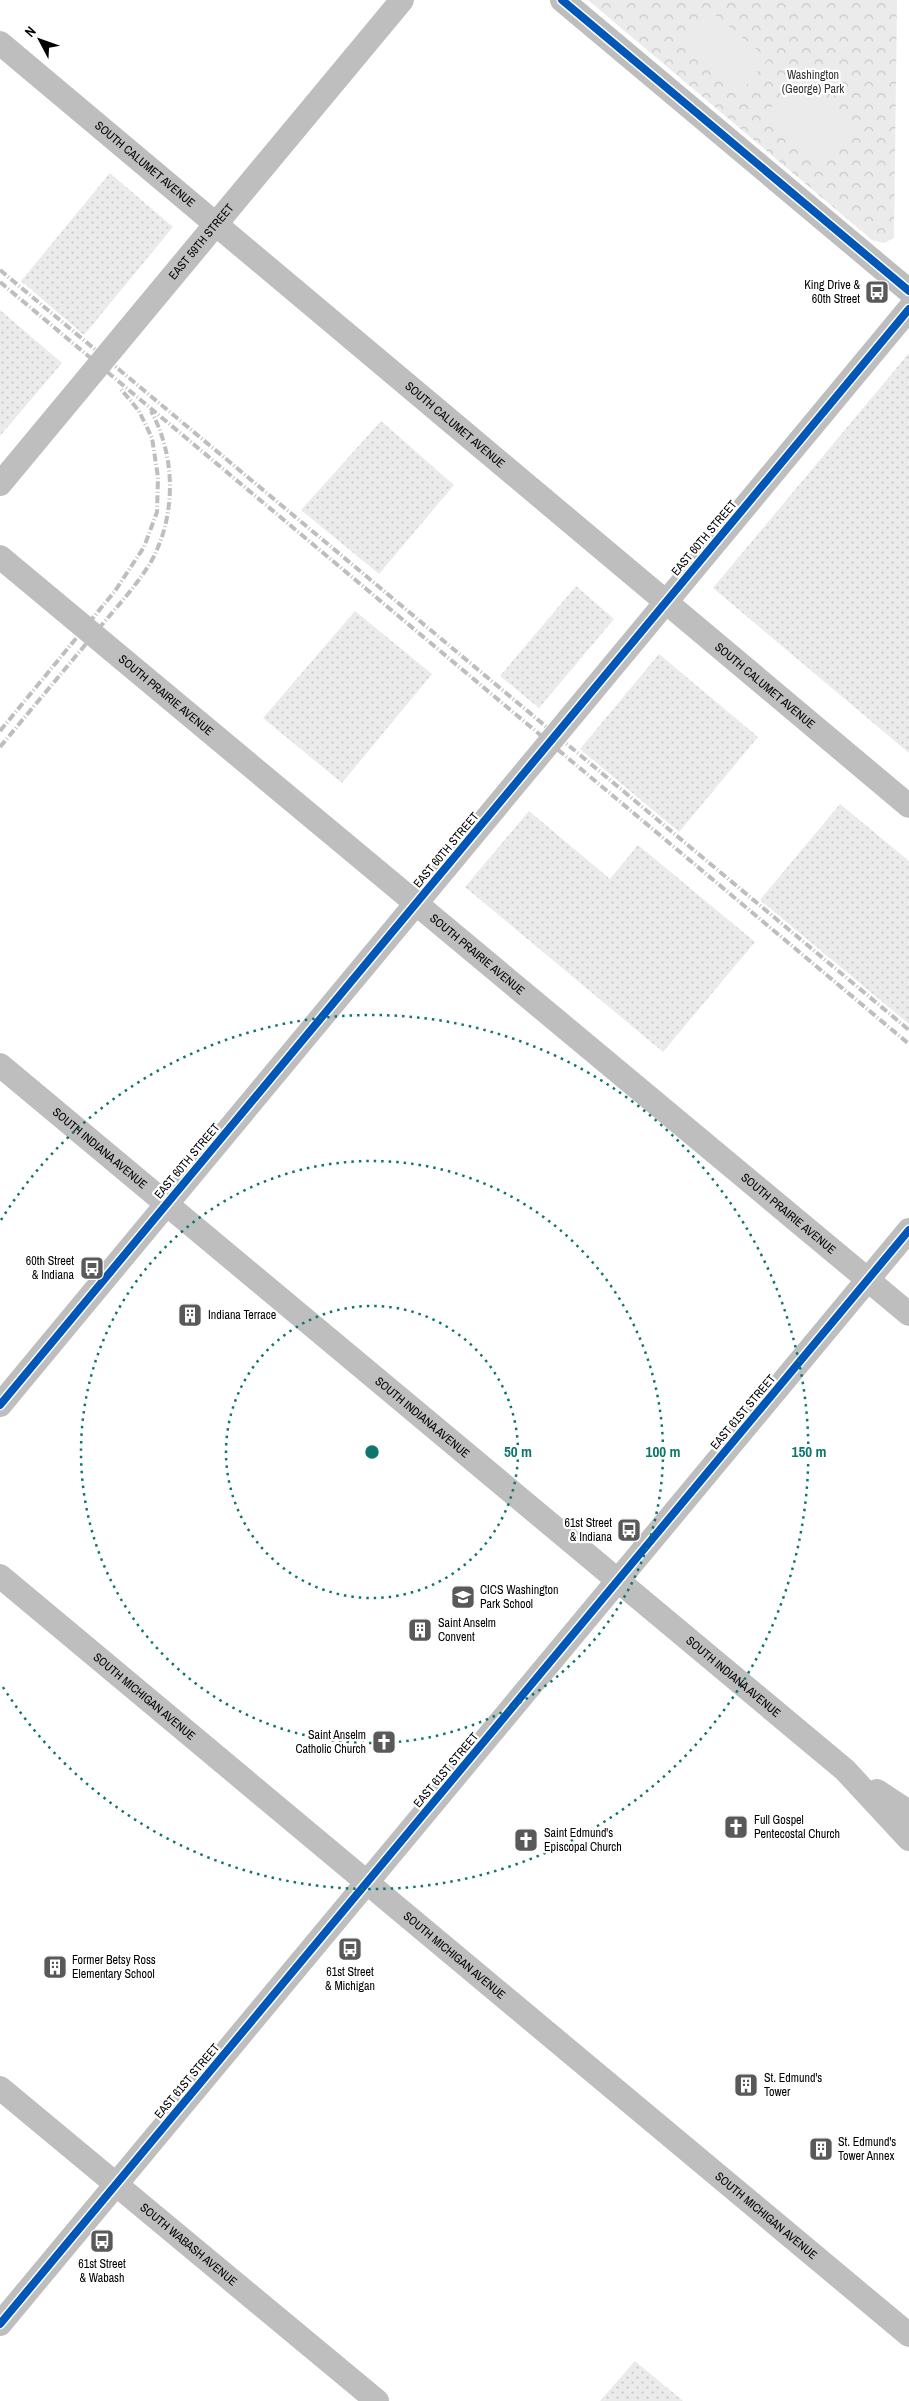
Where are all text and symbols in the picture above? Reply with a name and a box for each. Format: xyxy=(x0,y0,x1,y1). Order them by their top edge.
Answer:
north arrow xyxy=(15,15,65,65)
text: N xyxy=(21,22,40,41)
park label: Washington (George) Park xyxy=(782,67,844,97)
street label: SOUTH CALUMET AVENUE xyxy=(92,118,199,211)
street label: EAST 59TH STREET xyxy=(165,200,237,283)
place label: King Drive & 60th Street xyxy=(804,277,860,307)
bus stop icon: King Drive & 60th Street xyxy=(864,279,890,305)
street label: SOUTH CALUMET AVENUE xyxy=(402,378,508,472)
street label: EAST 60TH STREET xyxy=(668,497,740,579)
street label: SOUTH CALUMET AVENUE xyxy=(711,639,818,732)
street label: SOUTH PRAIRIE AVENUE xyxy=(115,651,217,739)
street label: EAST 60TH STREET xyxy=(410,809,482,891)
street label: SOUTH PRAIRIE AVENUE xyxy=(426,910,528,999)
street label: SOUTH INDIANA AVENUE xyxy=(49,1104,151,1192)
street label: EAST 60TH STREET xyxy=(151,1120,223,1202)
street label: SOUTH PRAIRIE AVENUE xyxy=(738,1169,839,1258)
place label: 60th Street & Indiana xyxy=(26,1253,75,1283)
bus stop icon: 60th Street & Indiana xyxy=(79,1255,105,1281)
building icon: Indiana Terrace xyxy=(177,1302,203,1328)
place label: Indiana Terrace xyxy=(208,1307,276,1323)
street label: EAST 61ST STREET xyxy=(707,1371,779,1453)
street label: SOUTH INDIANA AVENUE xyxy=(372,1373,473,1462)
text: 50 m xyxy=(504,1441,532,1462)
text: 100 m xyxy=(646,1441,680,1462)
text: 150 m xyxy=(792,1441,826,1462)
centre of rings xyxy=(363,1443,381,1461)
place label: 61st Street & Indiana xyxy=(564,1515,613,1545)
bus stop icon: 61st Street & Indiana xyxy=(616,1517,642,1543)
place label: CICS Washington Park School xyxy=(480,1582,558,1612)
school or university icon: CICS Washington Park School xyxy=(450,1584,476,1610)
place label: Saint Anselm Convent xyxy=(438,1615,496,1645)
building icon: Saint Anselm Convent xyxy=(407,1617,433,1643)
street label: SOUTH INDIANA AVENUE xyxy=(683,1633,784,1721)
street label: SOUTH MICHIGAN AVENUE xyxy=(90,1649,199,1744)
place label: Saint Anselm Catholic Church xyxy=(295,1727,366,1757)
church icon: Saint Anselm Catholic Church xyxy=(371,1729,397,1755)
street label: EAST 61ST STREET xyxy=(410,1729,482,1811)
place label: Full Gospel Pentecostal Church xyxy=(754,1812,840,1842)
church icon: Full Gospel Pentecostal Church xyxy=(723,1814,749,1840)
place label: Saint Edmund's Episcopal Church xyxy=(544,1825,622,1855)
church icon: Saint Edmund's Episcopal Church xyxy=(513,1827,539,1853)
street label: SOUTH MICHIGAN AVENUE xyxy=(400,1908,509,2003)
bus stop icon: 61st Street & Michigan xyxy=(337,1936,363,1962)
place label: Former Betsy Ross Elementary School xyxy=(72,1952,156,1982)
building icon: Former Betsy Ross Elementary School xyxy=(42,1954,68,1980)
place label: 61st Street & Michigan xyxy=(325,1964,375,1994)
street label: EAST 61ST STREET xyxy=(151,2040,223,2122)
place label: St. Edmund's Tower xyxy=(764,2070,822,2100)
building icon: St. Edmund's Tower xyxy=(733,2072,759,2098)
place label: St. Edmund's Tower Annex xyxy=(838,2134,896,2164)
building icon: St. Edmund's Tower Annex xyxy=(808,2136,834,2162)
street label: SOUTH MICHIGAN AVENUE xyxy=(712,2168,821,2263)
street label: SOUTH WABASH AVENUE xyxy=(137,2200,240,2289)
bus stop icon: 61st Street & Wabash xyxy=(89,2228,115,2254)
place label: 61st Street & Wabash xyxy=(78,2256,126,2286)

